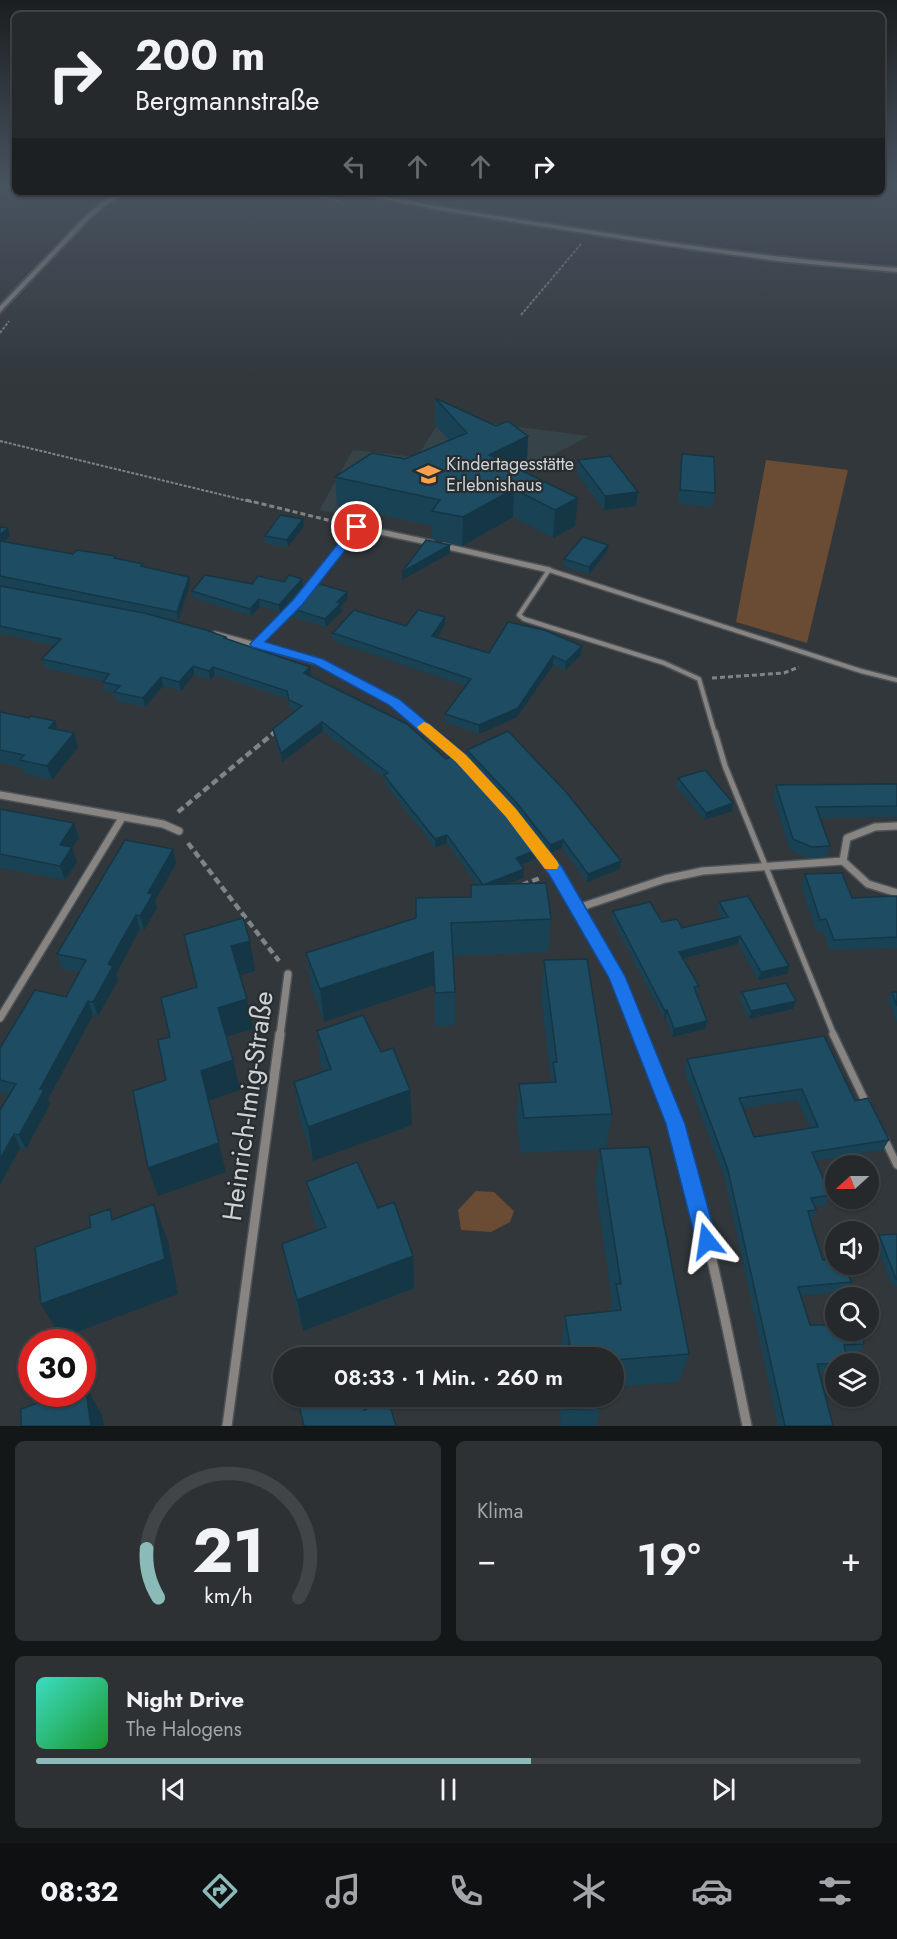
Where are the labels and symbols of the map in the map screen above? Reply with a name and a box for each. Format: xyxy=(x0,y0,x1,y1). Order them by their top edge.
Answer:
place label: Kindertagesstätte Erlebnishaus xyxy=(446,451,574,498)
school or university icon: Kindertagesstätte Erlebnishaus xyxy=(415,461,441,487)
pin xyxy=(331,501,382,552)
street label: Heinrich-Imig-Straße xyxy=(212,988,283,1223)
north arrow xyxy=(825,1155,879,1209)
position arrow xyxy=(675,1209,739,1273)
speed limit sign: 30 xyxy=(18,1329,96,1407)

